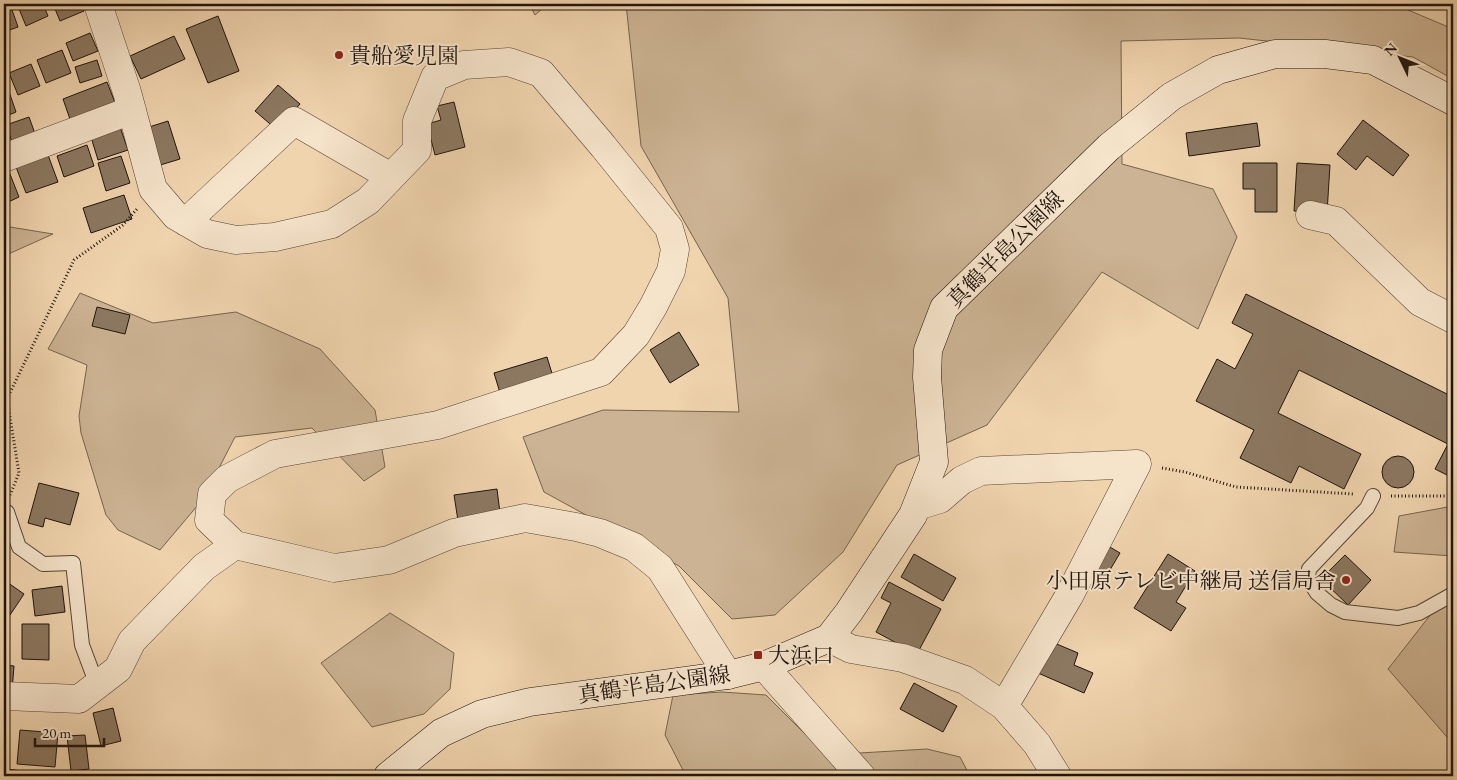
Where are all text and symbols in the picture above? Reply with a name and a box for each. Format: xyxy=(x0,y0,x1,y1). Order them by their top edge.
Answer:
north arrow xyxy=(1374,32,1424,82)
text: N xyxy=(1380,38,1401,59)
place label: 貴船愛児園 xyxy=(349,41,459,70)
marker: 貴船愛児園 xyxy=(333,49,345,61)
street label: 真鶴半島公園線 xyxy=(941,185,1070,314)
place label: 小田原テレビ中継局 送信局舎 xyxy=(1046,566,1336,595)
marker: 小田原テレビ中継局 送信局舎 xyxy=(1340,574,1352,586)
place label: 大浜口 xyxy=(768,641,834,670)
marker: 大浜口 xyxy=(752,649,764,661)
street label: 真鶴半島公園線 xyxy=(576,659,732,710)
scale bar xyxy=(35,715,104,747)
text: 20 m xyxy=(42,723,71,742)

